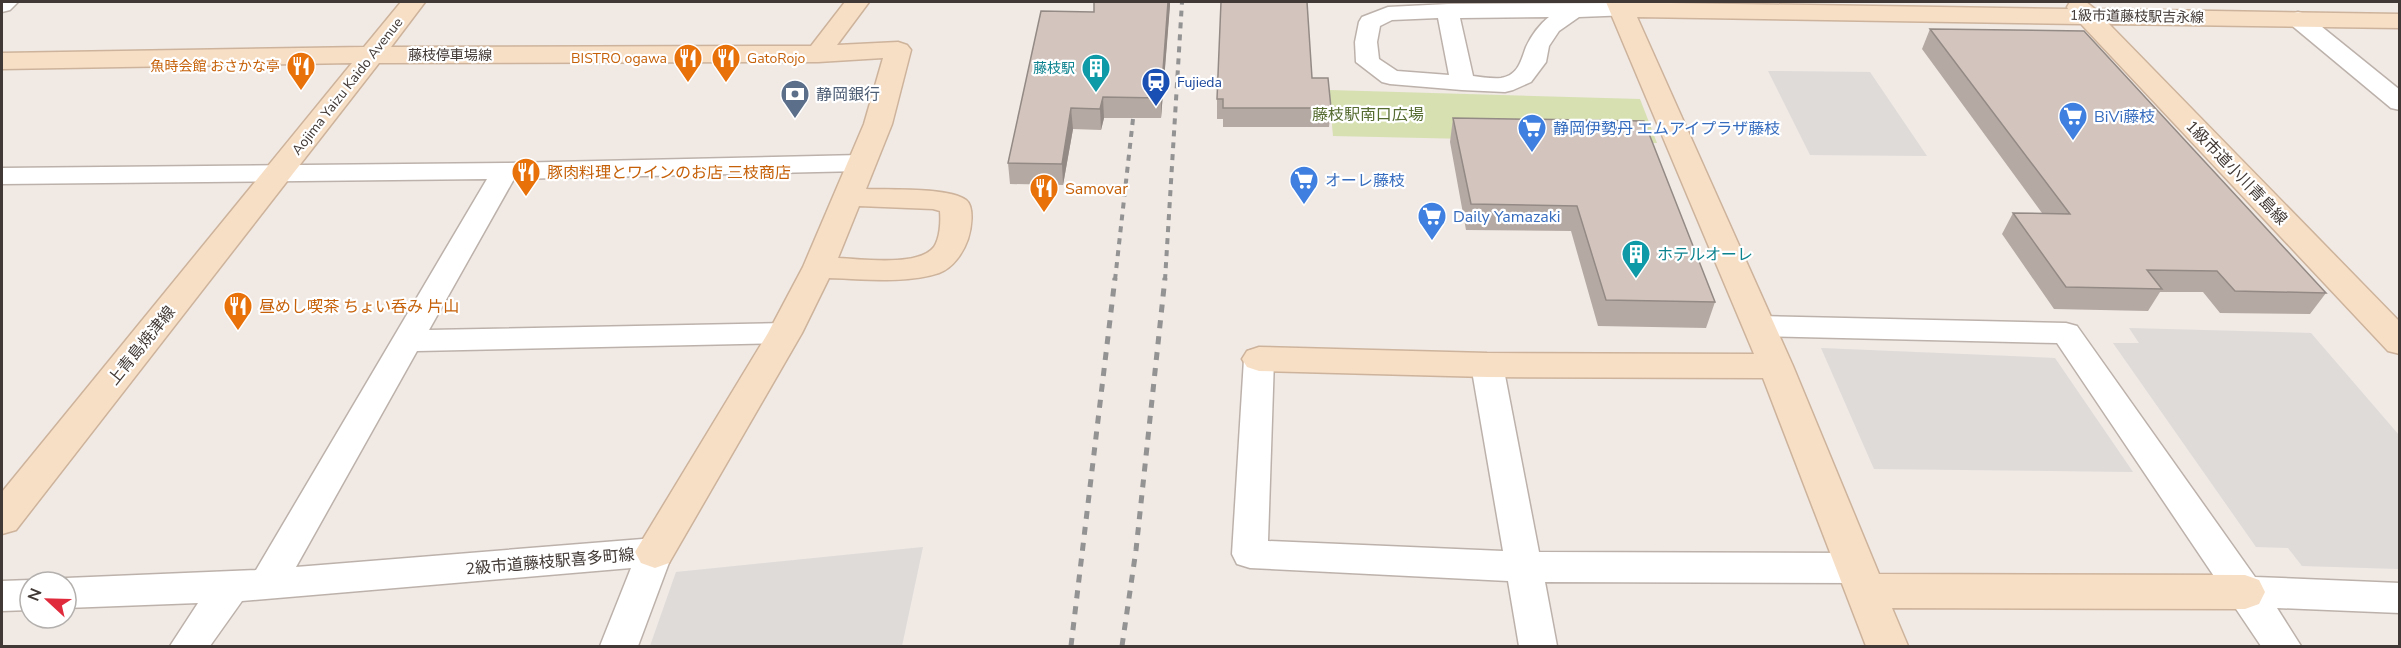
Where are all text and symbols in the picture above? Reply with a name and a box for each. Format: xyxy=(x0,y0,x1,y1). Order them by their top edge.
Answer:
street label: 1級市道藤枝駅吉永線 xyxy=(2070,6,2204,27)
street label: Aojima Yaizu Kaido Avenue xyxy=(288,13,407,159)
restaurant icon: BISTRO ogawa xyxy=(672,42,704,84)
restaurant icon: GatoRojo xyxy=(710,42,742,84)
street label: 藤枝停車場線 xyxy=(408,46,492,65)
place label: BISTRO ogawa xyxy=(571,49,667,68)
place label: GatoRojo xyxy=(747,49,805,68)
restaurant icon: 魚時会館 おさかな亭 xyxy=(285,50,317,92)
building icon: 藤枝駅 xyxy=(1080,52,1112,94)
place label: 魚時会館 おさかな亭 xyxy=(150,57,280,76)
place label: 藤枝駅 xyxy=(1033,59,1075,78)
station icon: Fujieda xyxy=(1140,66,1172,108)
place label: Fujieda xyxy=(1177,73,1222,92)
bank icon: 静岡銀行 xyxy=(779,78,811,120)
place label: 静岡銀行 xyxy=(816,84,880,106)
supermarket icon: BiVi藤枝 xyxy=(2057,100,2089,142)
park label: 藤枝駅南口広場 xyxy=(1312,104,1424,126)
place label: BiVi藤枝 xyxy=(2094,106,2155,128)
supermarket icon: 静岡伊勢丹 エムアイプラザ藤枝 xyxy=(1516,112,1548,154)
street label: 1級市道小川青島線 xyxy=(2181,116,2292,230)
place label: 静岡伊勢丹 エムアイプラザ藤枝 xyxy=(1553,118,1780,140)
restaurant icon: 豚肉料理とワインのお店 三枝商店 xyxy=(510,156,542,198)
place label: 豚肉料理とワインのお店 三枝商店 xyxy=(547,162,791,184)
supermarket icon: オーレ藤枝 xyxy=(1288,164,1320,206)
place label: オーレ藤枝 xyxy=(1325,170,1405,192)
restaurant icon: Samovar xyxy=(1028,172,1060,214)
place label: Samovar xyxy=(1065,178,1128,200)
supermarket icon: Daily Yamazaki xyxy=(1416,200,1448,242)
place label: Daily Yamazaki xyxy=(1453,206,1560,228)
building icon: ホテルオーレ xyxy=(1620,238,1652,280)
place label: ホテルオーレ xyxy=(1657,244,1753,266)
restaurant icon: 昼めし喫茶 ちょい呑み 片山 xyxy=(222,290,254,332)
place label: 昼めし喫茶 ちょい呑み 片山 xyxy=(259,296,459,318)
street label: 上青島焼津線 xyxy=(103,301,181,390)
street label: 2級市道藤枝駅喜多町線 xyxy=(465,544,636,580)
north arrow xyxy=(18,570,78,630)
text: N xyxy=(23,585,47,604)

